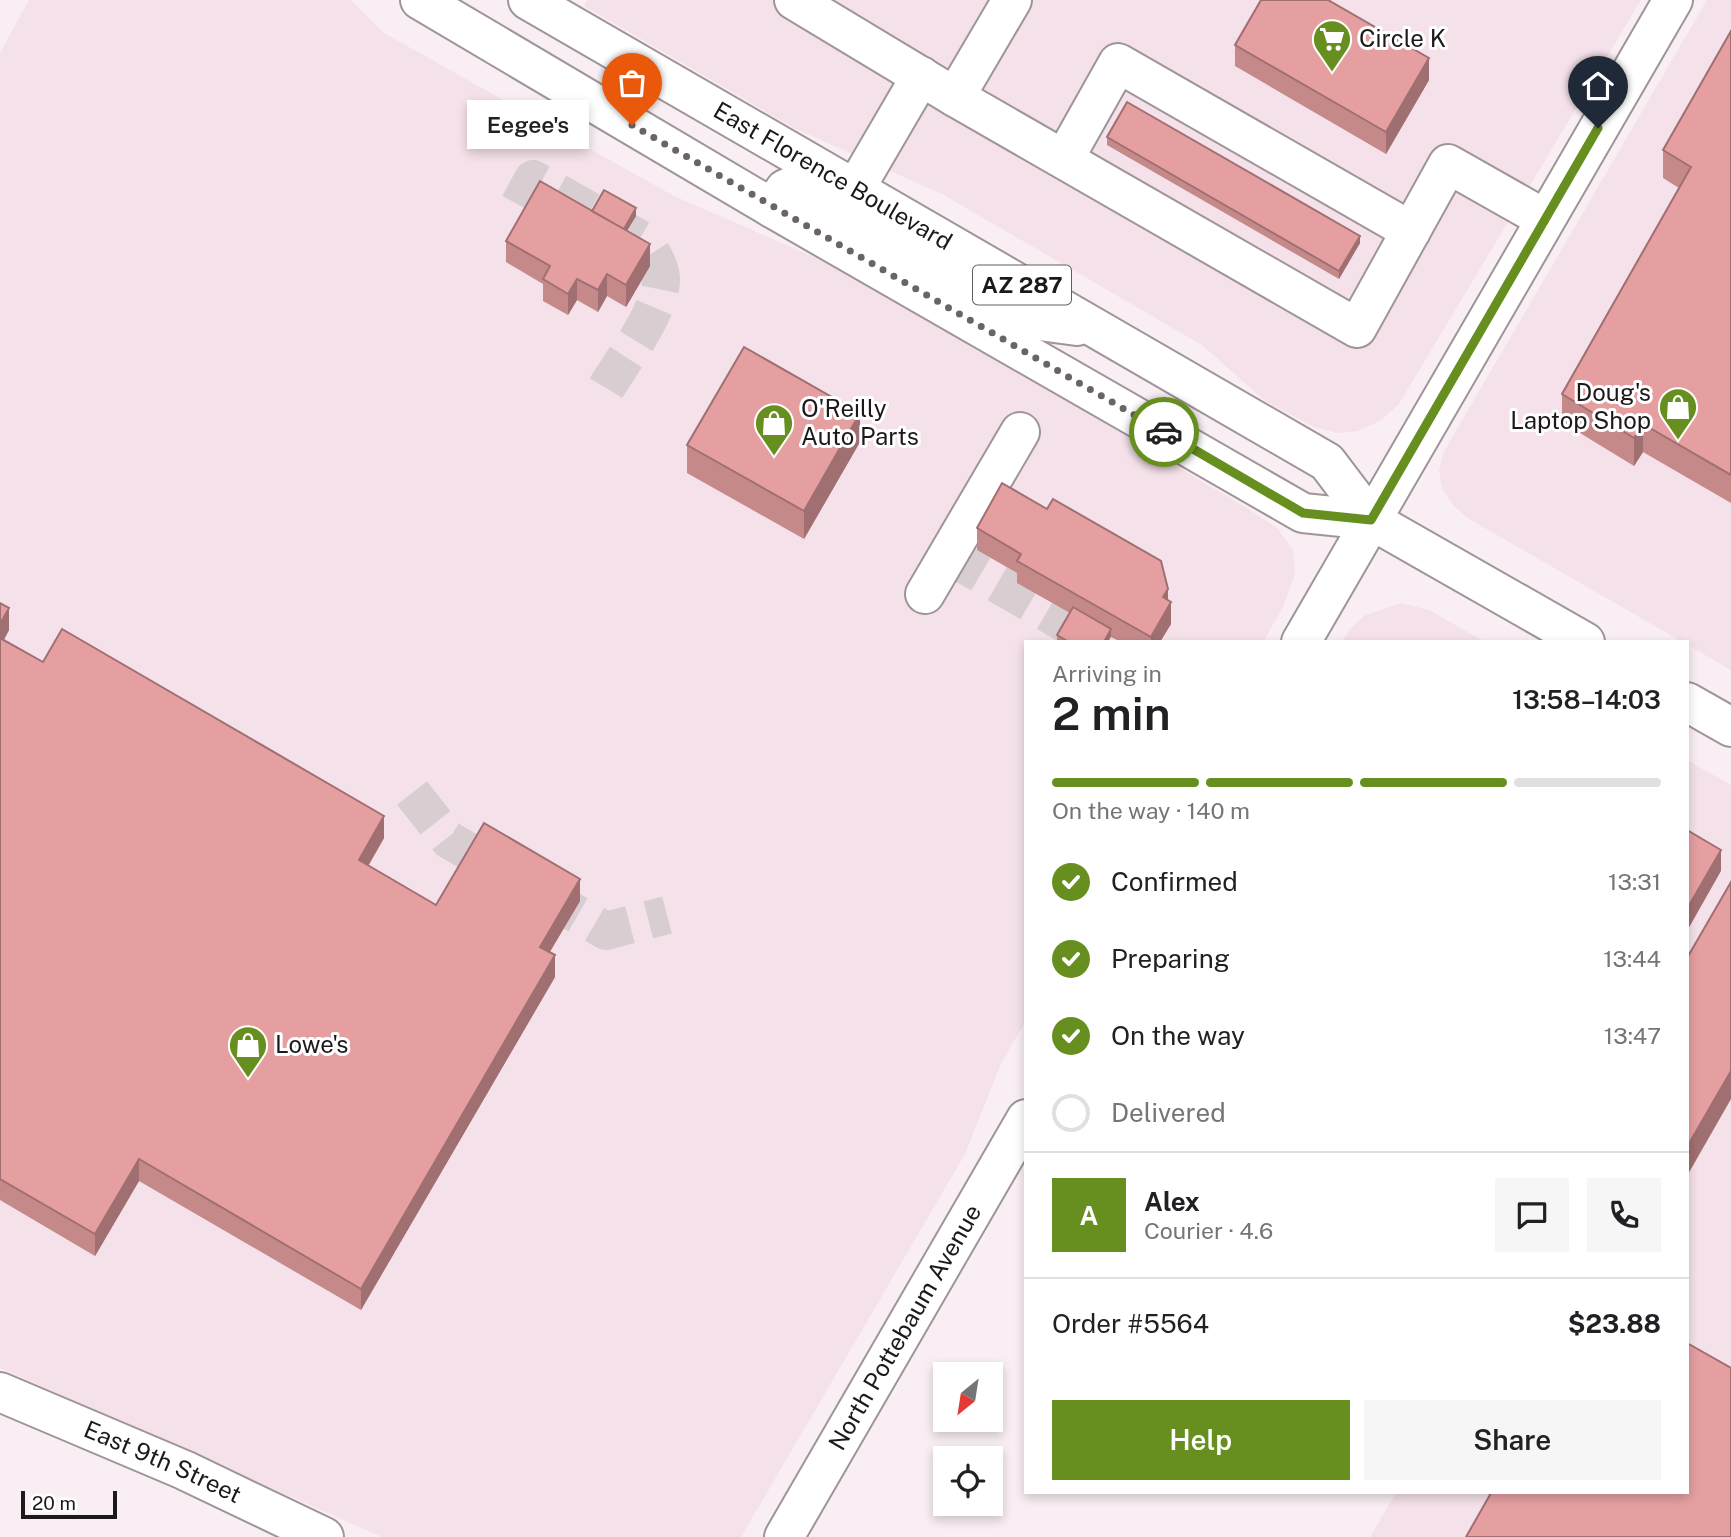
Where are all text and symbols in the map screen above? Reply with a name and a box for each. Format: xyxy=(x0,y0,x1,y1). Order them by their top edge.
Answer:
supermarket icon: Circle K xyxy=(1311,18,1353,73)
place label: Circle K xyxy=(1359,24,1446,52)
pin xyxy=(602,53,662,125)
pin xyxy=(1568,56,1628,128)
icon: bag xyxy=(613,64,651,102)
icon: home xyxy=(1579,67,1617,105)
street label: East Florence Boulevard xyxy=(709,95,957,255)
callout: Eegee's xyxy=(468,100,590,150)
text: Eegee's xyxy=(487,111,569,138)
road number: AZ 287 xyxy=(973,266,1071,304)
place label: Doug's Laptop Shop xyxy=(1510,378,1651,434)
shop icon: Doug's Laptop Shop xyxy=(1657,386,1699,441)
place label: O'Reilly Auto Parts xyxy=(801,394,919,450)
courier xyxy=(1129,397,1199,467)
shop icon: O'Reilly Auto Parts xyxy=(753,402,795,457)
icon: car xyxy=(1145,413,1183,451)
text: Arriving in xyxy=(1052,660,1162,687)
text: 13:58–14:03 xyxy=(1512,684,1661,715)
text: 2 min xyxy=(1052,686,1171,740)
text: On the way · 140 m xyxy=(1052,797,1250,824)
icon: check xyxy=(1052,863,1090,901)
text: Confirmed xyxy=(1111,866,1238,897)
text: 13:31 xyxy=(1608,868,1661,895)
icon: check xyxy=(1052,940,1090,978)
text: Preparing xyxy=(1111,943,1230,974)
text: 13:44 xyxy=(1603,945,1661,972)
icon: check xyxy=(1052,1017,1090,1055)
text: On the way xyxy=(1111,1020,1245,1051)
text: 13:47 xyxy=(1604,1022,1661,1049)
shop icon: Lowe's xyxy=(227,1024,269,1079)
place label: Lowe's xyxy=(275,1030,349,1058)
text: Delivered xyxy=(1111,1097,1226,1128)
button: chat xyxy=(1495,1178,1569,1252)
button: phone xyxy=(1587,1178,1661,1252)
text: Alex xyxy=(1144,1186,1200,1217)
street label: North Pottebaum Avenue xyxy=(822,1199,986,1455)
text: A xyxy=(1080,1200,1098,1231)
text: Courier · 4.6 xyxy=(1144,1217,1273,1244)
text: Order #5564 xyxy=(1052,1308,1209,1339)
text: $23.88 xyxy=(1568,1308,1661,1339)
north arrow xyxy=(933,1362,1003,1432)
map controls xyxy=(933,1362,1003,1516)
button: Help xyxy=(1052,1400,1350,1480)
button: Share xyxy=(1364,1400,1661,1480)
street label: East 9th Street xyxy=(80,1414,246,1508)
button: locate xyxy=(933,1446,1003,1516)
scale bar xyxy=(21,1488,117,1520)
text: 20 m xyxy=(32,1492,76,1514)

